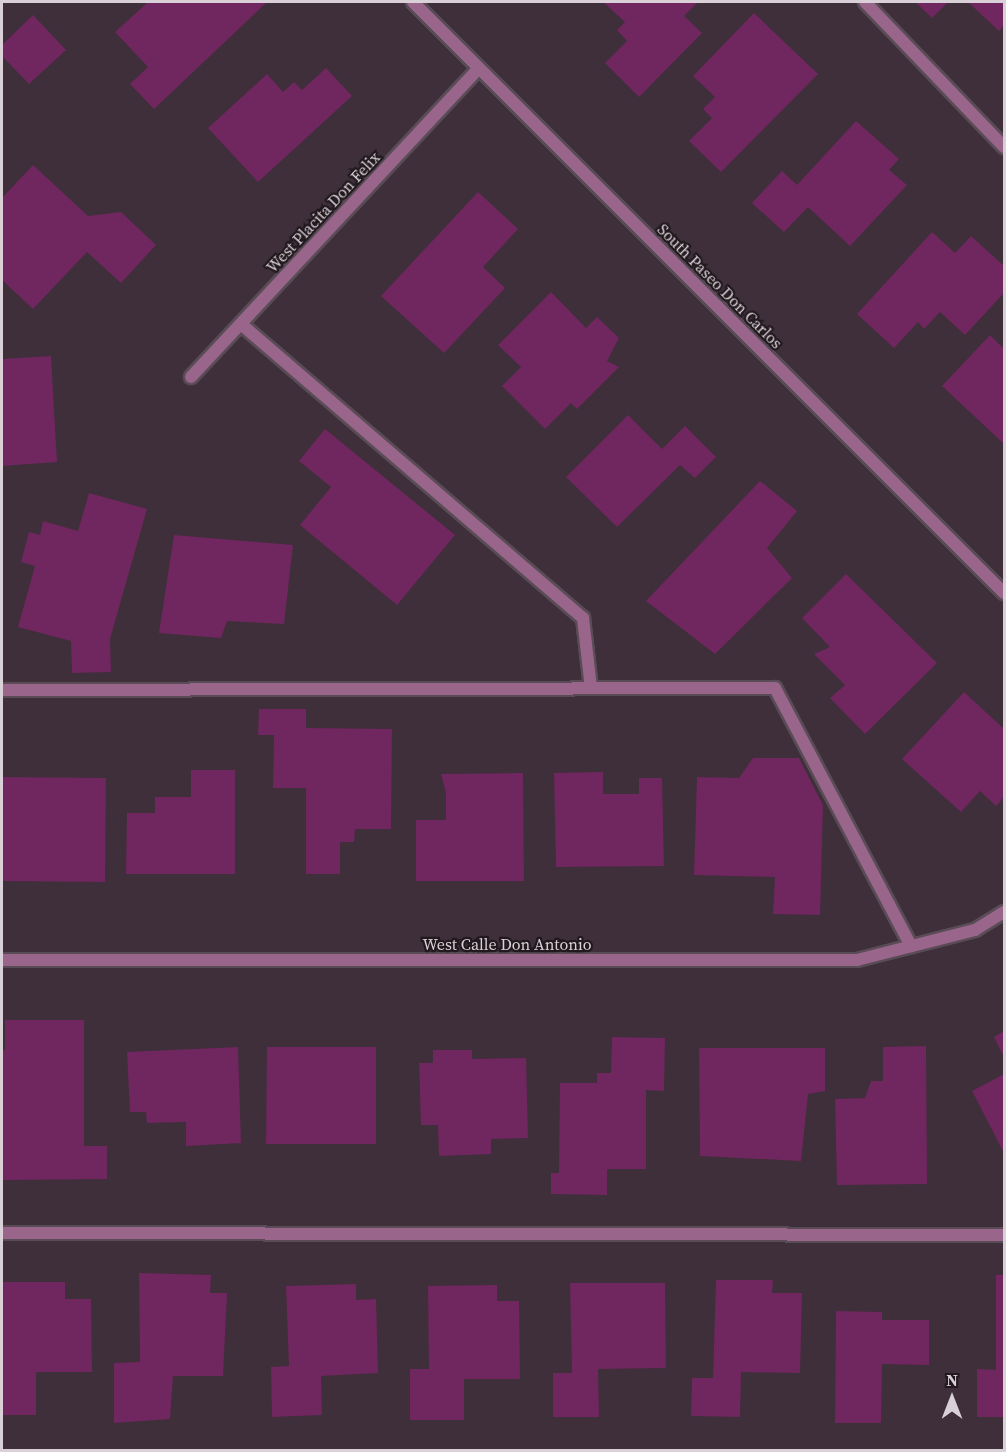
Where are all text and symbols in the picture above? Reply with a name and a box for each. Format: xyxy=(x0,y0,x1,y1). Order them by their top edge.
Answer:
street label: West Placita Don Felix xyxy=(262,148,384,276)
street label: South Paseo Don Carlos xyxy=(654,220,786,352)
street label: West Calle Don Antonio xyxy=(423,934,591,954)
north arrow xyxy=(922,1368,982,1428)
text: N xyxy=(946,1369,958,1391)

